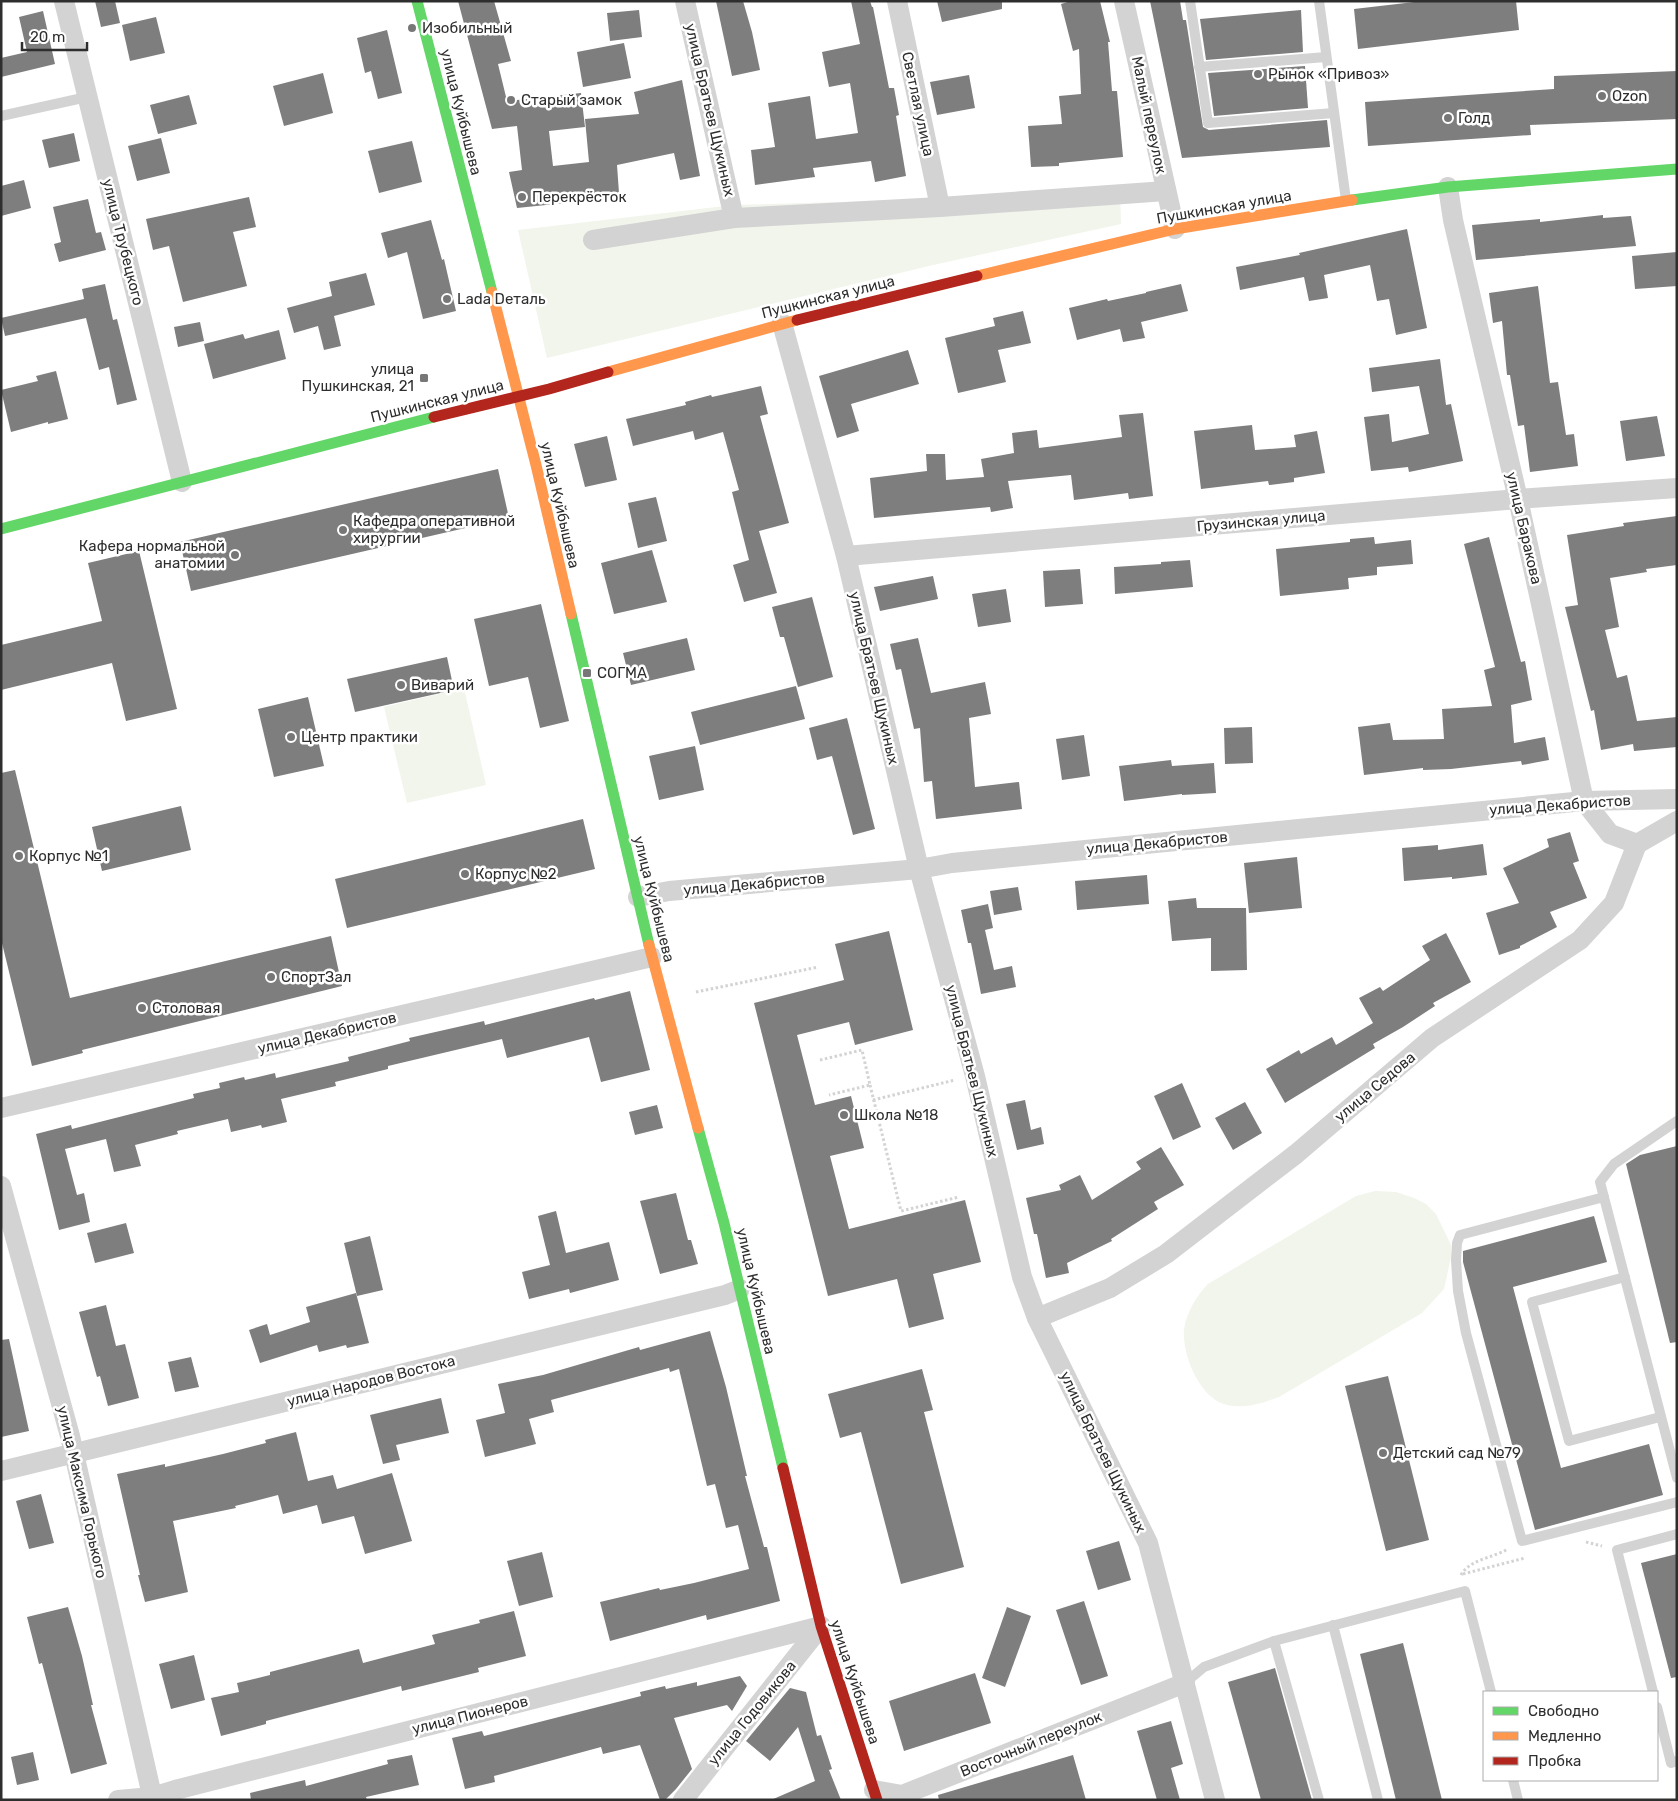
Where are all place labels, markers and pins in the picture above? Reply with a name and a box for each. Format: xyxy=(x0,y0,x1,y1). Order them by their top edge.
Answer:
place label: Изобильный xyxy=(422,19,512,37)
marker: Изобильный xyxy=(406,22,418,34)
place label: Рынок «Привоз» xyxy=(1268,65,1389,83)
marker: Рынок «Привоз» xyxy=(1252,68,1264,80)
place label: Ozon xyxy=(1612,87,1647,105)
marker: Ozon xyxy=(1596,90,1608,102)
place label: Старый замок xyxy=(521,91,622,109)
marker: Старый замок xyxy=(505,94,517,106)
place label: Голд xyxy=(1458,109,1490,127)
marker: Голд xyxy=(1442,112,1454,124)
place label: Перекрёсток xyxy=(532,188,626,206)
marker: Перекрёсток xyxy=(516,191,528,203)
place label: Lada Dеталь xyxy=(457,290,546,308)
marker: Lada Dеталь xyxy=(441,293,453,305)
place label: улица Пушкинская, 21 xyxy=(302,360,414,395)
marker: улица Пушкинская, 21 xyxy=(418,372,430,384)
place label: Кафедра оперативной хирургии xyxy=(353,512,515,547)
marker: Кафедра оперативной хирургии xyxy=(337,524,349,536)
place label: Кафера нормальной анатомии xyxy=(79,537,225,572)
marker: Кафера нормальной анатомии xyxy=(229,549,241,561)
place label: СОГМА xyxy=(597,664,647,682)
marker: СОГМА xyxy=(581,667,593,679)
place label: Виварий xyxy=(411,676,474,694)
marker: Виварий xyxy=(395,679,407,691)
place label: Центр практики xyxy=(301,728,418,746)
marker: Центр практики xyxy=(285,731,297,743)
place label: Корпус №1 xyxy=(29,847,108,865)
marker: Корпус №1 xyxy=(13,850,25,862)
place label: Корпус №2 xyxy=(475,865,557,883)
marker: Корпус №2 xyxy=(459,868,471,880)
place label: СпортЗал xyxy=(281,968,351,986)
marker: СпортЗал xyxy=(265,971,277,983)
place label: Столовая xyxy=(152,999,220,1017)
marker: Столовая xyxy=(136,1002,148,1014)
place label: Школа №18 xyxy=(854,1106,939,1124)
marker: Школа №18 xyxy=(838,1109,850,1121)
place label: Детский сад №79 xyxy=(1393,1444,1521,1462)
marker: Детский сад №79 xyxy=(1377,1447,1389,1459)

